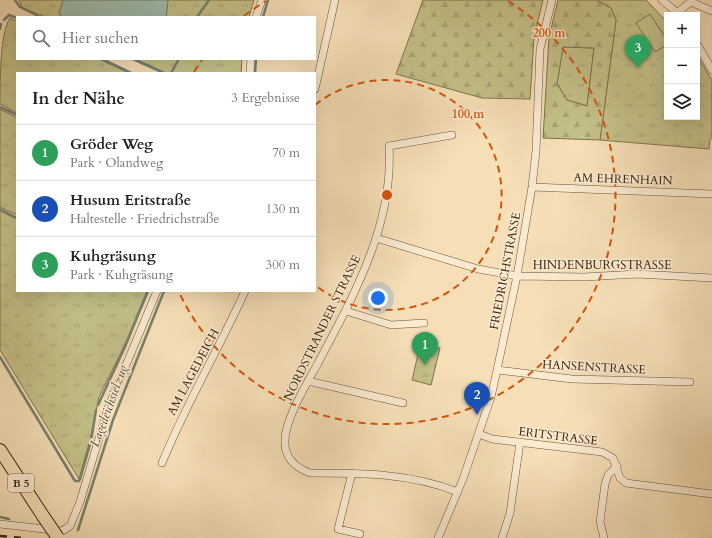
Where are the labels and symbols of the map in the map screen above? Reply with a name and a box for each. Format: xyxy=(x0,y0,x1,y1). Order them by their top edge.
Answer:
text: 200 m xyxy=(533,25,566,41)
pin: 3 xyxy=(625,35,651,68)
text: 100 m xyxy=(452,106,485,122)
street label: AM EHRENHAIN xyxy=(573,169,674,189)
centre of rings xyxy=(380,188,394,202)
street label: FRIEDRICHSTRASSE xyxy=(486,211,524,331)
street label: NORDSTRANDER STRASSE xyxy=(280,252,364,404)
street label: HINDENBURGSTRASSE xyxy=(533,257,671,273)
your location xyxy=(368,288,388,308)
street label: AM LAGEDEICH xyxy=(163,326,223,418)
pin: 1 xyxy=(412,332,438,365)
street label: HANSENSTRASSE xyxy=(542,356,646,378)
water label: Lagedeichsielzug xyxy=(86,362,132,449)
pin: 2 xyxy=(464,382,490,415)
street label: ERITSTRASSE xyxy=(517,423,599,449)
road number: B 5 xyxy=(8,474,34,492)

